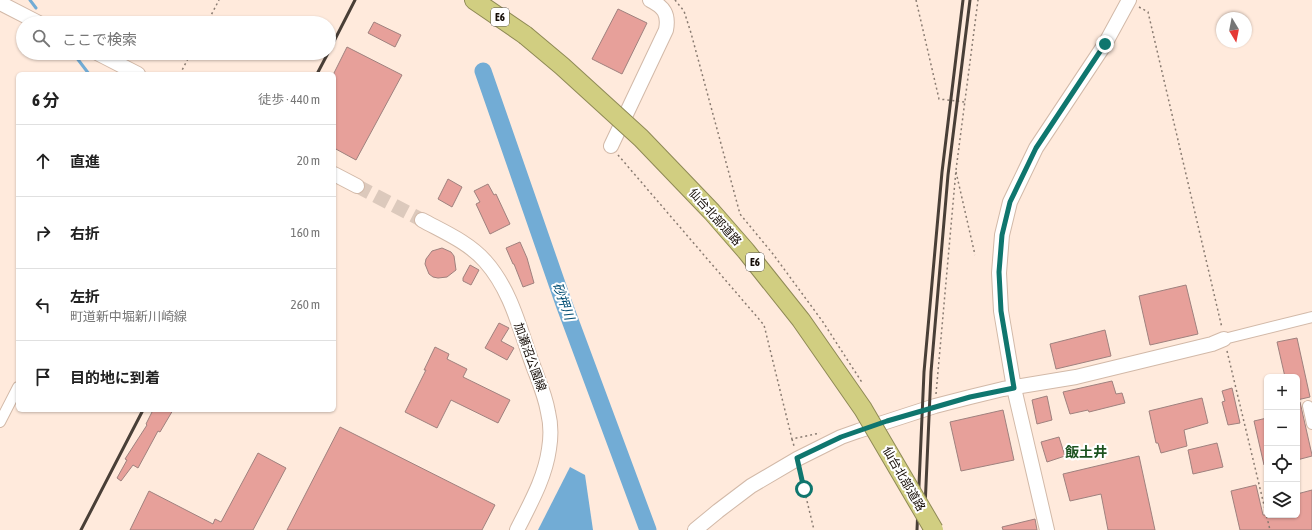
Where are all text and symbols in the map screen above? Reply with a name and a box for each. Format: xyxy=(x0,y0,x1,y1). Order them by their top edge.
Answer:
road number: E6 xyxy=(491,8,509,26)
north arrow xyxy=(1216,12,1252,48)
search box xyxy=(16,16,336,60)
icon: search xyxy=(30,27,52,49)
text: ここで検索 xyxy=(62,31,137,48)
route end xyxy=(1096,35,1114,53)
text: 6 分 xyxy=(32,90,59,110)
text: 徒歩 · 440 m xyxy=(258,92,320,107)
icon: ahead xyxy=(32,150,54,172)
text: 直進 xyxy=(70,153,100,170)
text: 20 m xyxy=(297,153,320,168)
street label: 仙台北部道路 xyxy=(686,186,744,248)
icon: right xyxy=(32,222,54,244)
text: 右折 xyxy=(70,225,100,242)
text: 160 m xyxy=(291,225,320,240)
road number: E6 xyxy=(746,253,764,271)
water label: 砂押川 xyxy=(550,280,578,324)
text: 左折 xyxy=(70,288,100,305)
icon: left xyxy=(32,294,54,316)
text: 260 m xyxy=(291,297,320,312)
text: 町道新中堀新川崎線 xyxy=(70,309,187,324)
street label: 加瀬沼公園線 xyxy=(511,321,549,393)
icon: arrive xyxy=(32,366,54,388)
text: 目的地に到着 xyxy=(70,369,160,386)
map controls xyxy=(1264,374,1300,518)
button: + xyxy=(1264,374,1300,410)
button: − xyxy=(1264,410,1300,446)
street label: 仙台北部道路 xyxy=(880,444,928,514)
district label: 飯土井 xyxy=(1065,444,1107,460)
button: locate xyxy=(1264,446,1300,482)
route start xyxy=(795,480,813,498)
button: layers xyxy=(1264,482,1300,518)

